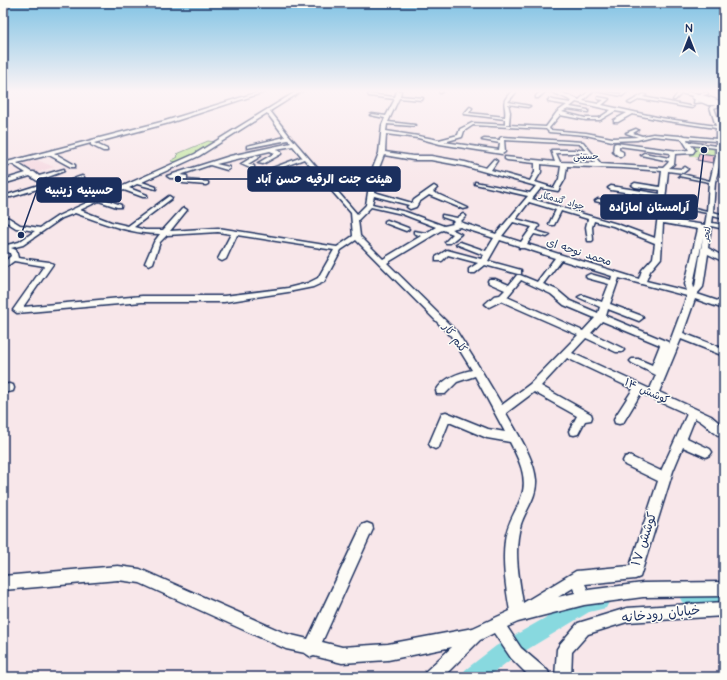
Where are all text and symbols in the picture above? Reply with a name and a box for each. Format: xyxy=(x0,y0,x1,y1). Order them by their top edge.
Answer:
north arrow xyxy=(669,18,709,58)
text: N xyxy=(686,21,693,36)
street label: حسینی xyxy=(573,150,599,163)
callout: هیئت جنت الرقیه حسن آباد xyxy=(248,167,400,191)
text: هیئت جنت الرقیه حسن آباد xyxy=(256,171,392,188)
callout: حسینیه زینبیه xyxy=(37,178,121,202)
text: حسینیه زینبیه xyxy=(45,182,113,199)
street label: جواد گندمکار xyxy=(537,188,586,214)
callout: آرامستان امازاده xyxy=(601,195,697,219)
text: آرامستان امازاده xyxy=(609,199,690,216)
street label: لتحر xyxy=(699,226,714,243)
street label: محمد نوحه ای xyxy=(544,234,614,270)
street label: کلم کار xyxy=(438,319,471,357)
street label: کوشش ۱۴ xyxy=(622,374,672,408)
street label: کوشش ۱۷ xyxy=(627,509,661,568)
street label: خیابان رودخانه xyxy=(621,601,701,627)

